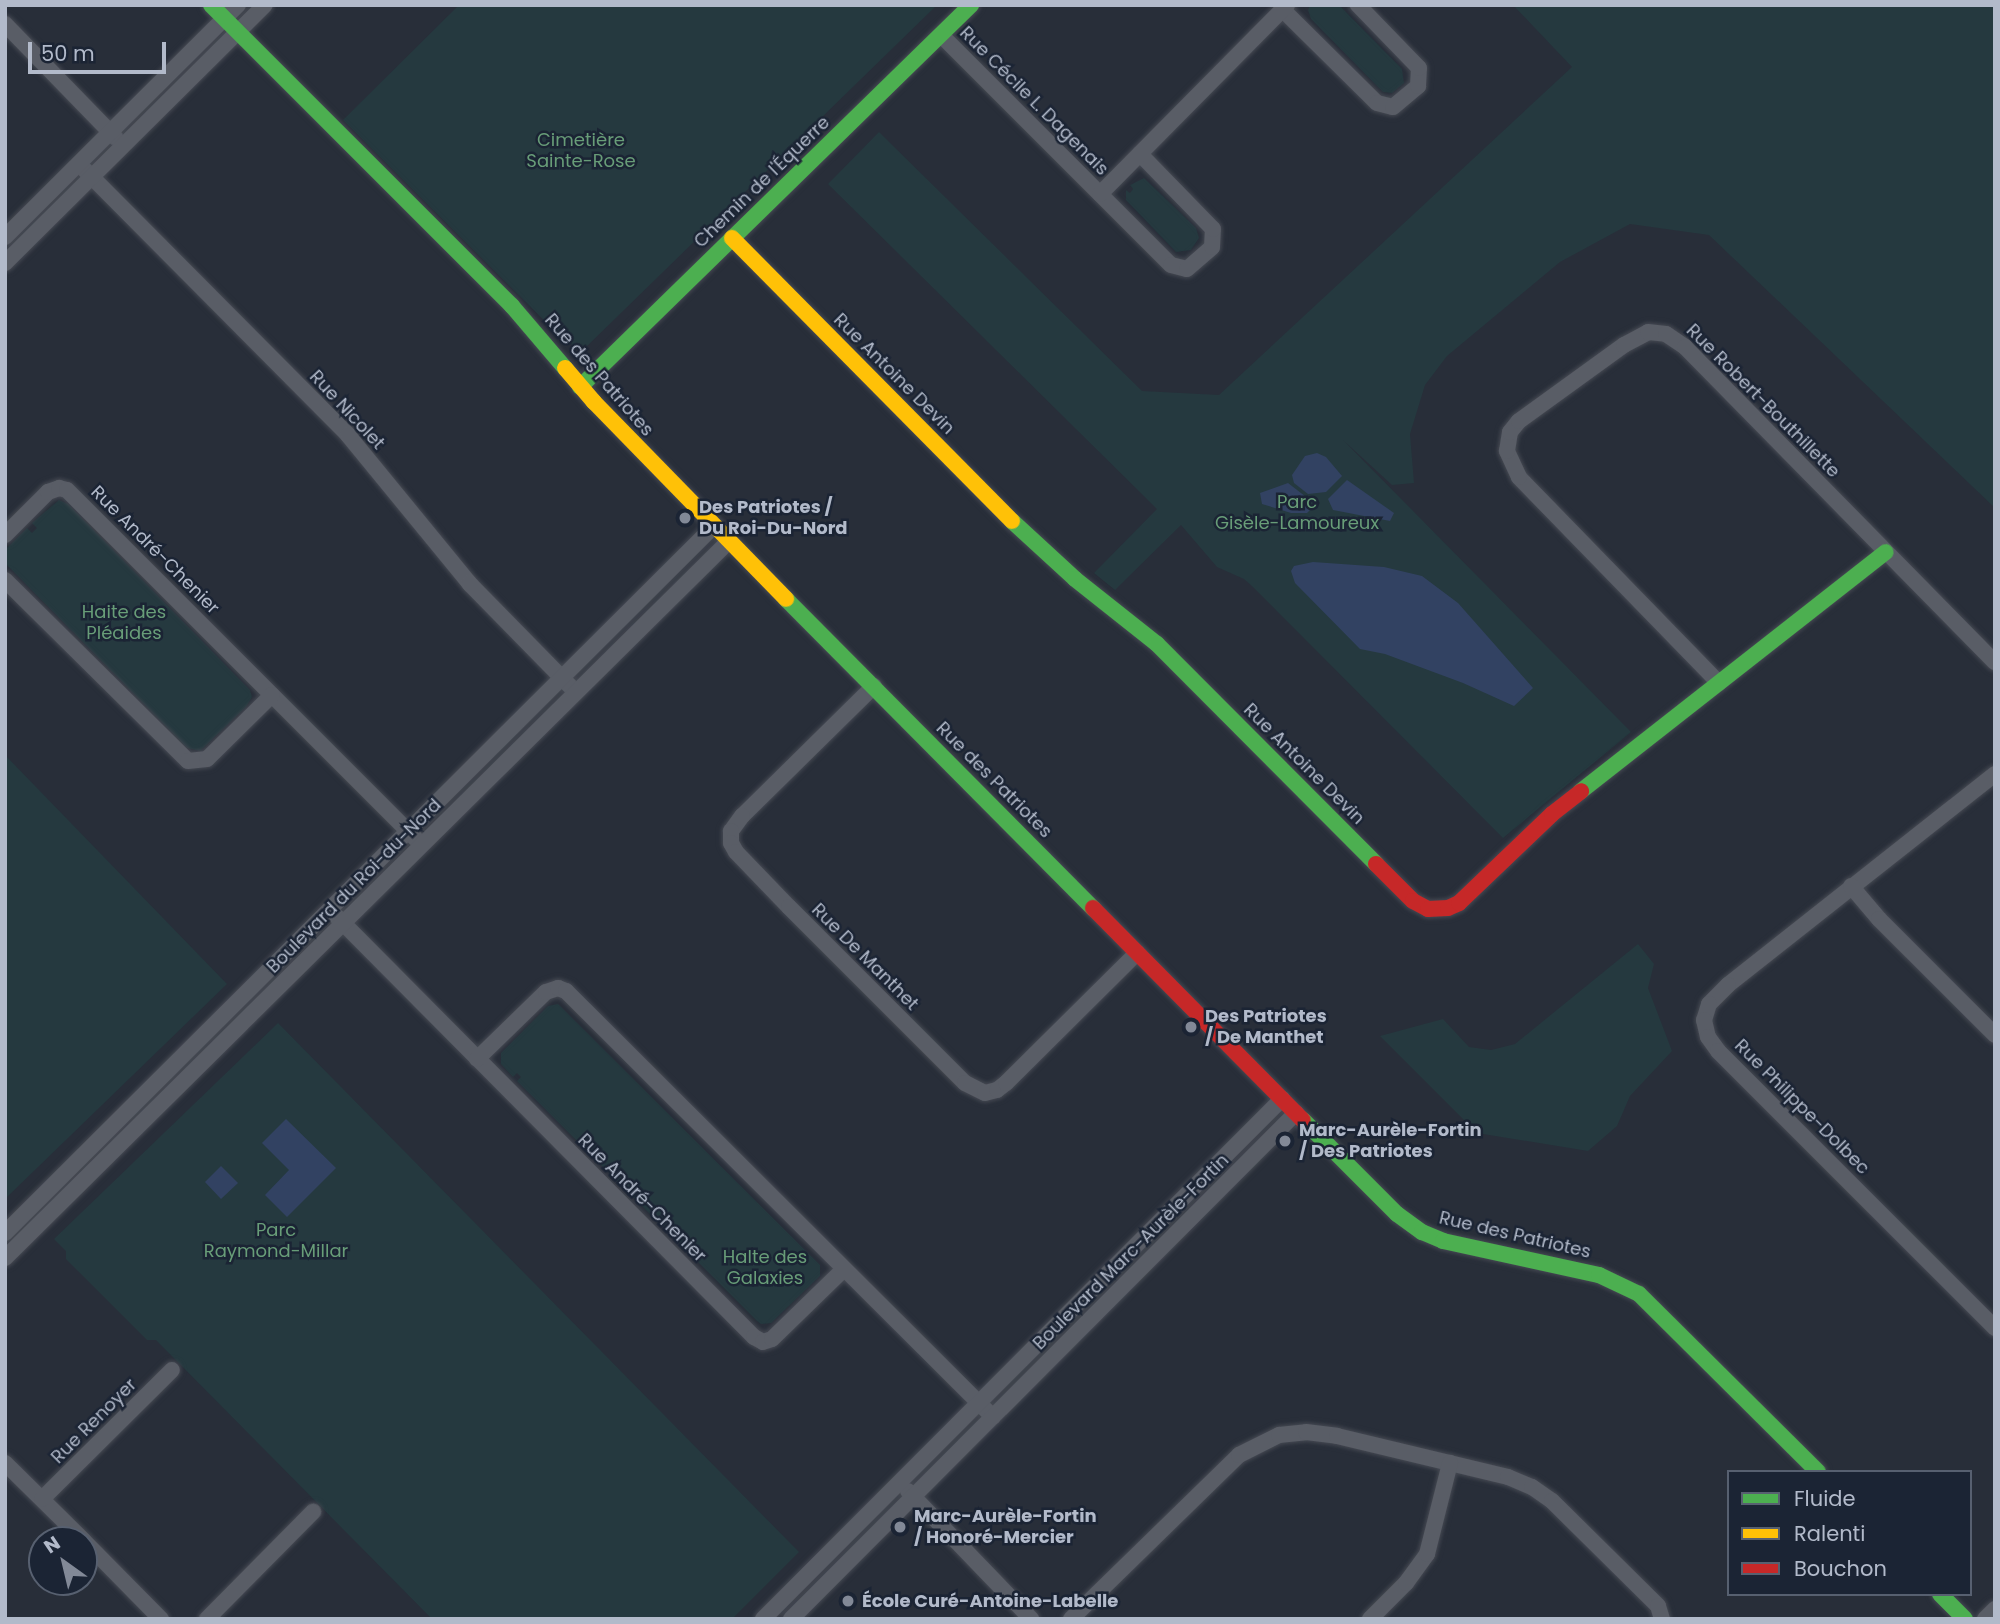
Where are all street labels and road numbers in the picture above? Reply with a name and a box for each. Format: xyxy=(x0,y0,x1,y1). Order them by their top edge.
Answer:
street label: Rue Cécile L. Dagenais xyxy=(955,22,1113,180)
street label: Chemin de l'Équerre xyxy=(690,112,834,252)
street label: Rue des Patriotes xyxy=(540,309,658,441)
street label: Rue Antoine Devin xyxy=(829,309,959,439)
street label: Rue Robert-Bouthillette xyxy=(1682,320,1844,482)
street label: Rue Nicolet xyxy=(305,366,389,454)
street label: Rue André-Chenier xyxy=(86,481,224,619)
street label: Rue Antoine Devin xyxy=(1239,699,1369,829)
street label: Rue des Patriotes xyxy=(932,718,1056,842)
street label: Boulevard du Roi-du-Nord xyxy=(262,794,446,978)
street label: Rue De Manthet xyxy=(807,899,923,1015)
street label: Rue Philippe-Dolbec xyxy=(1730,1035,1874,1179)
street label: Rue André-Chenier xyxy=(573,1129,711,1267)
street label: Boulevard Marc-Aurèle-Fortin xyxy=(1029,1150,1233,1354)
street label: Rue des Patriotes xyxy=(1437,1207,1593,1263)
street label: Rue Renoyer xyxy=(47,1374,141,1468)

